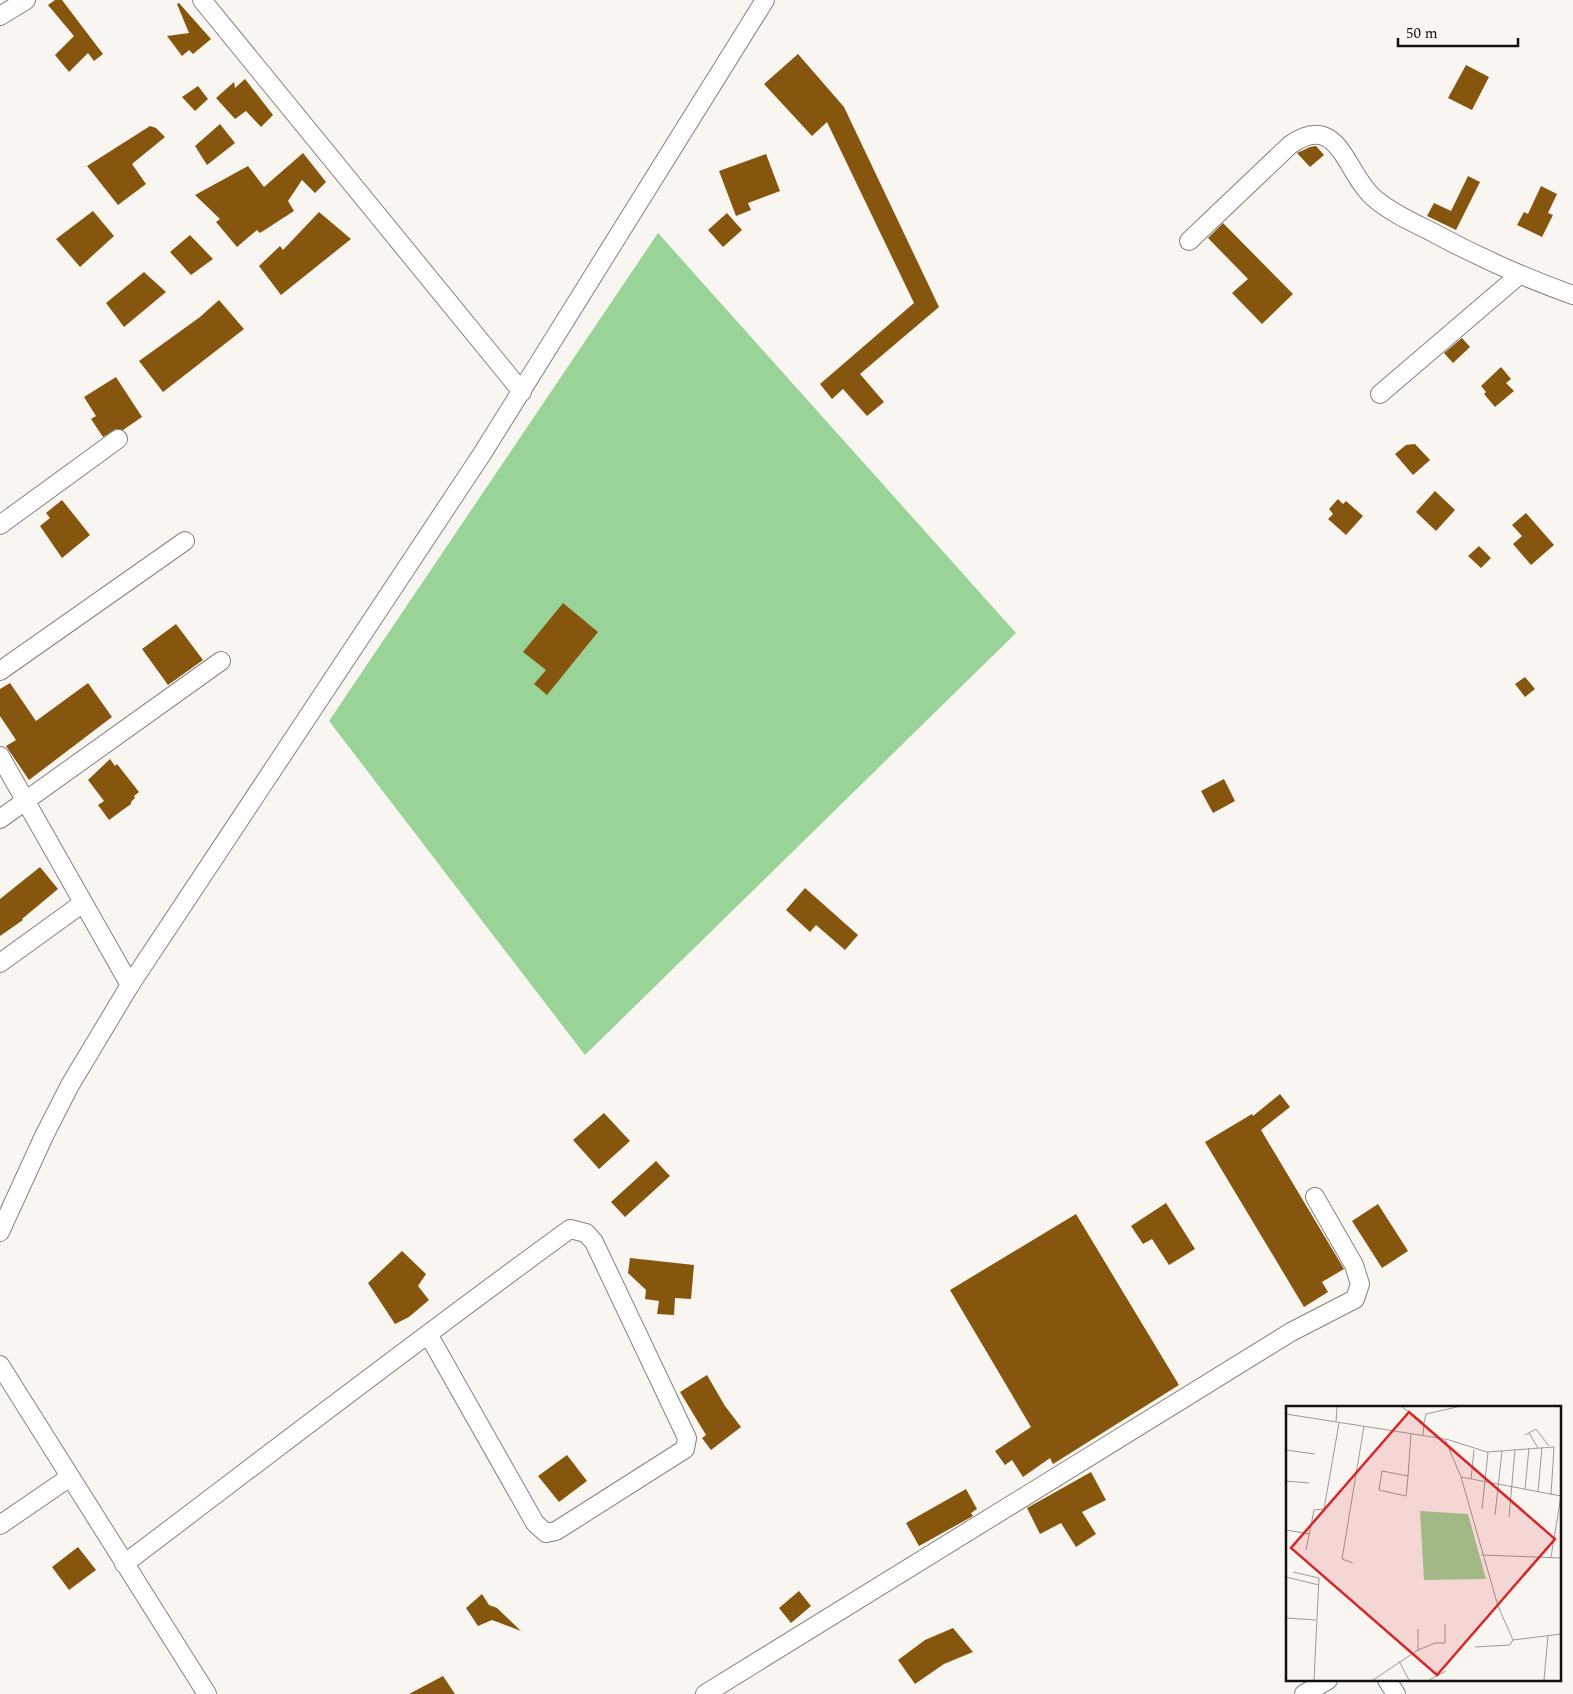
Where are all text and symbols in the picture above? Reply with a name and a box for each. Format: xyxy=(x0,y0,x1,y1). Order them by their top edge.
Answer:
scale bar xyxy=(1398,15,1518,47)
text: 50 m xyxy=(1406,22,1438,45)
inset map xyxy=(1286,1406,1560,1682)

